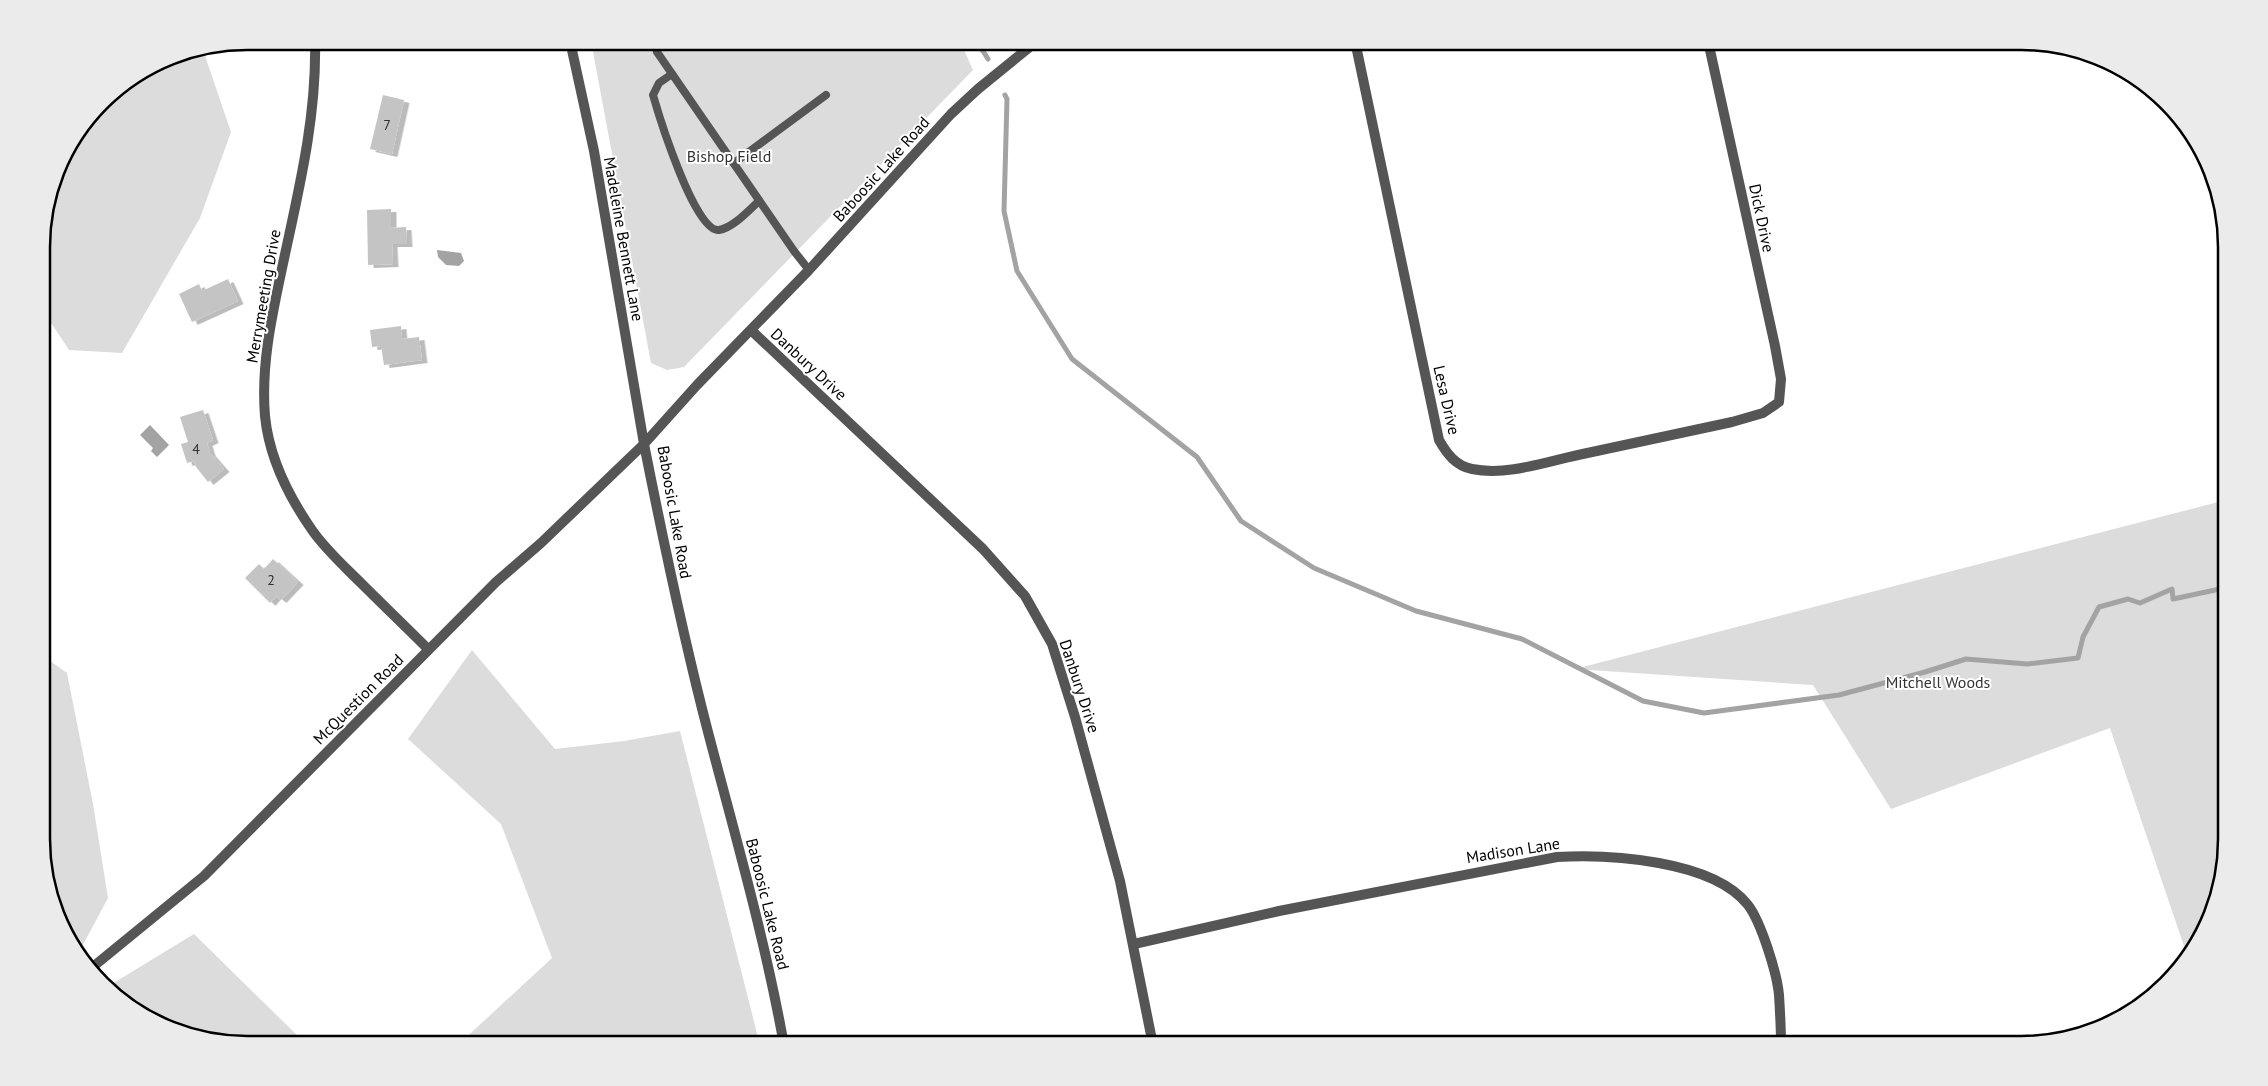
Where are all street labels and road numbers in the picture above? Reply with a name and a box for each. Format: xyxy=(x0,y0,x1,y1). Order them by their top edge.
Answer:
street label: Baboosic Lake Road xyxy=(828,112,934,226)
street label: Madeleine Bennett Lane xyxy=(600,155,648,323)
street label: Dick Drive xyxy=(1745,182,1779,254)
street label: Merrymeeting Drive xyxy=(241,228,285,364)
street label: Danbury Drive xyxy=(767,324,851,404)
street label: Lesa Drive xyxy=(1429,364,1465,436)
street label: Baboosic Lake Road xyxy=(653,444,697,580)
street label: Danbury Drive xyxy=(1056,637,1104,735)
street label: McQuestion Road xyxy=(309,650,407,748)
street label: Madison Lane xyxy=(1465,833,1561,867)
street label: Baboosic Lake Road xyxy=(742,836,794,972)

